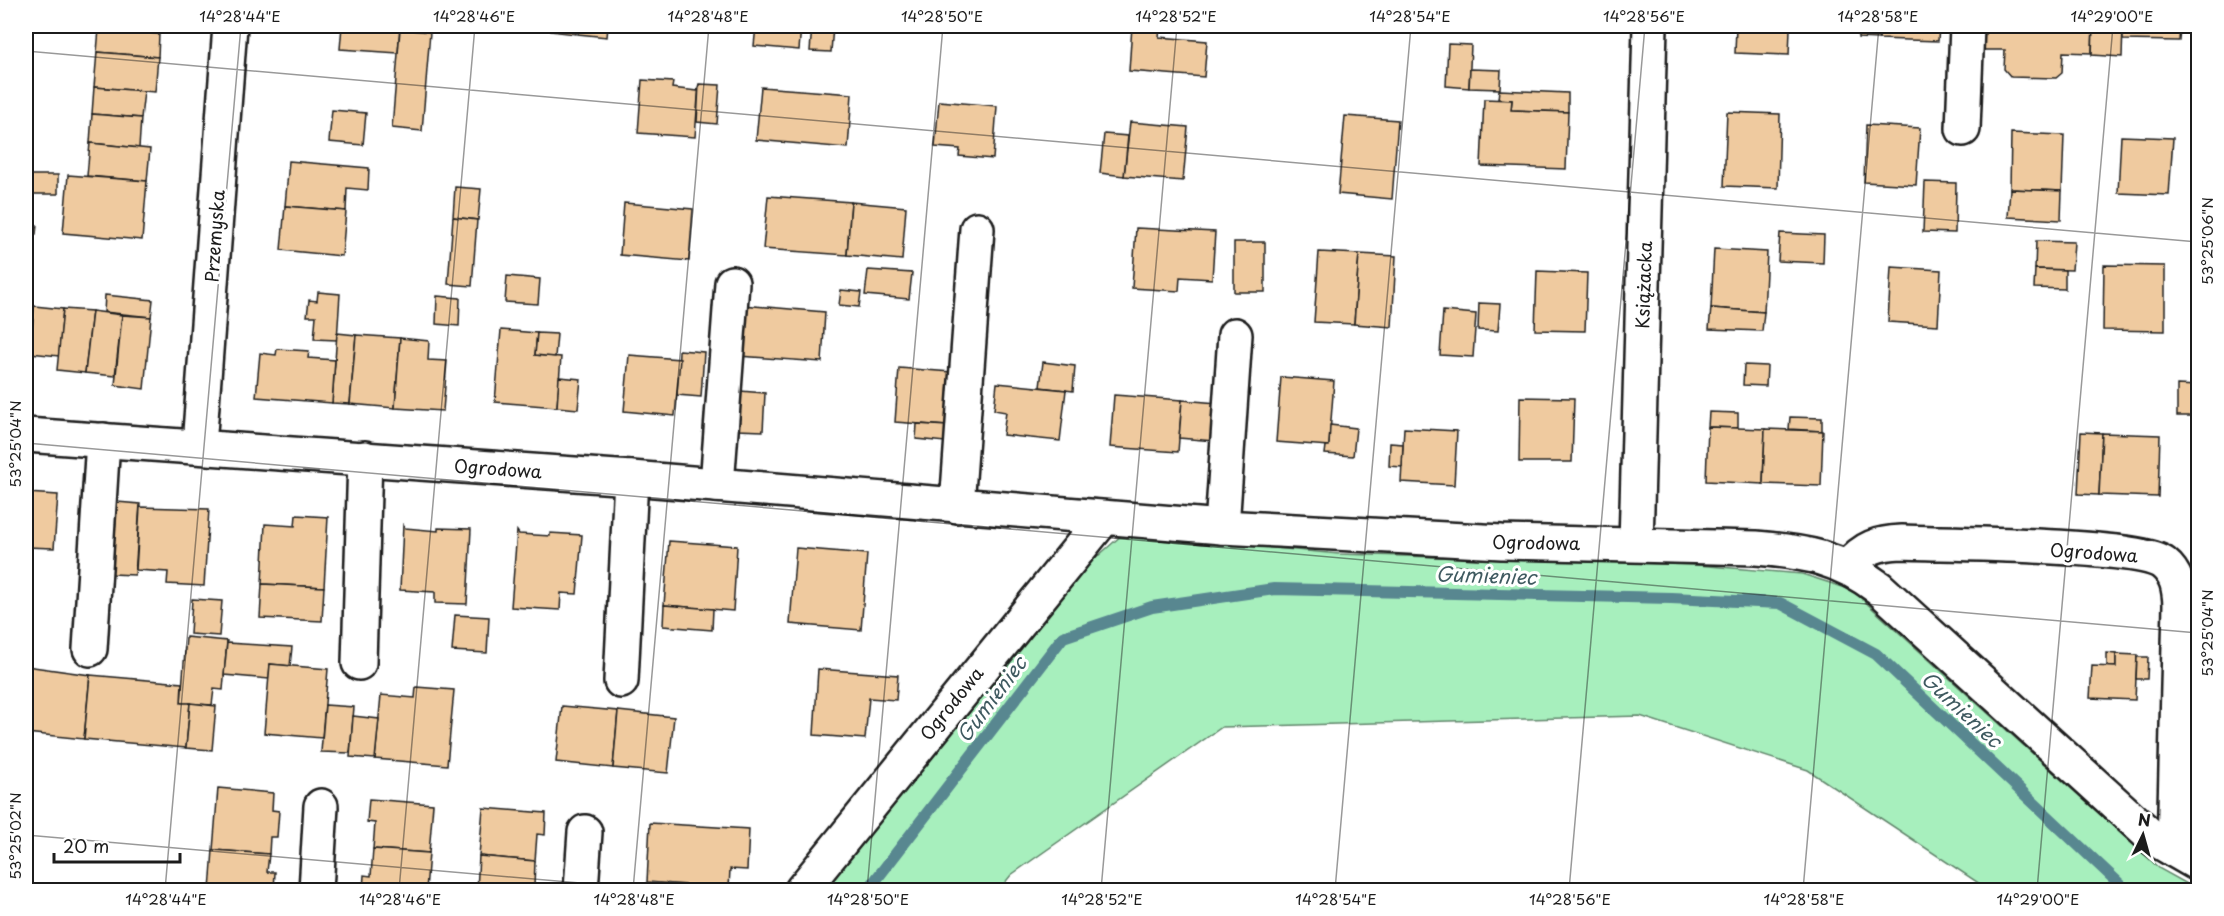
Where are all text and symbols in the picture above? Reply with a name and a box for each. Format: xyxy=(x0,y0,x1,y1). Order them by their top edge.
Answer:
text: 14°28'44"E xyxy=(199,4,281,27)
text: 14°28'46"E xyxy=(433,4,515,27)
text: 14°28'48"E xyxy=(667,4,749,27)
text: 14°28'50"E xyxy=(901,4,983,27)
text: 14°28'52"E xyxy=(1135,4,1217,27)
text: 14°28'54"E xyxy=(1369,4,1451,27)
text: 14°28'56"E xyxy=(1603,4,1685,27)
text: 14°28'58"E xyxy=(1837,4,1919,27)
text: 14°29'00"E xyxy=(2071,4,2153,27)
street label: Przemyska xyxy=(197,188,231,283)
text: 53°25'06"N xyxy=(2195,197,2218,285)
street label: Książacka xyxy=(1628,240,1658,329)
text: 53°25'04"N xyxy=(3,400,26,488)
street label: Ogrodowa xyxy=(453,451,544,485)
street label: Ogrodowa xyxy=(1492,528,1581,556)
street label: Ogrodowa xyxy=(2049,535,2140,569)
water label: Gumieniec xyxy=(1435,558,1538,592)
text: 53°25'04"N xyxy=(2195,589,2218,677)
water label: Gumieniec xyxy=(949,649,1034,748)
street label: Ogrodowa xyxy=(913,660,990,746)
water label: Gumieniec xyxy=(1915,664,2010,755)
text: 53°25'02"N xyxy=(3,792,26,880)
north arrow xyxy=(2113,805,2173,865)
text: N xyxy=(2137,807,2152,832)
scale bar xyxy=(54,826,180,864)
text: 20 m xyxy=(63,832,109,859)
text: 14°28'44"E xyxy=(125,887,207,910)
text: 14°28'46"E xyxy=(359,887,441,910)
text: 14°28'48"E xyxy=(593,887,675,910)
text: 14°28'50"E xyxy=(827,887,909,910)
text: 14°28'52"E xyxy=(1061,887,1143,910)
text: 14°28'54"E xyxy=(1295,887,1377,910)
text: 14°28'56"E xyxy=(1529,887,1611,910)
text: 14°28'58"E xyxy=(1763,887,1845,910)
text: 14°29'00"E xyxy=(1997,887,2079,910)

